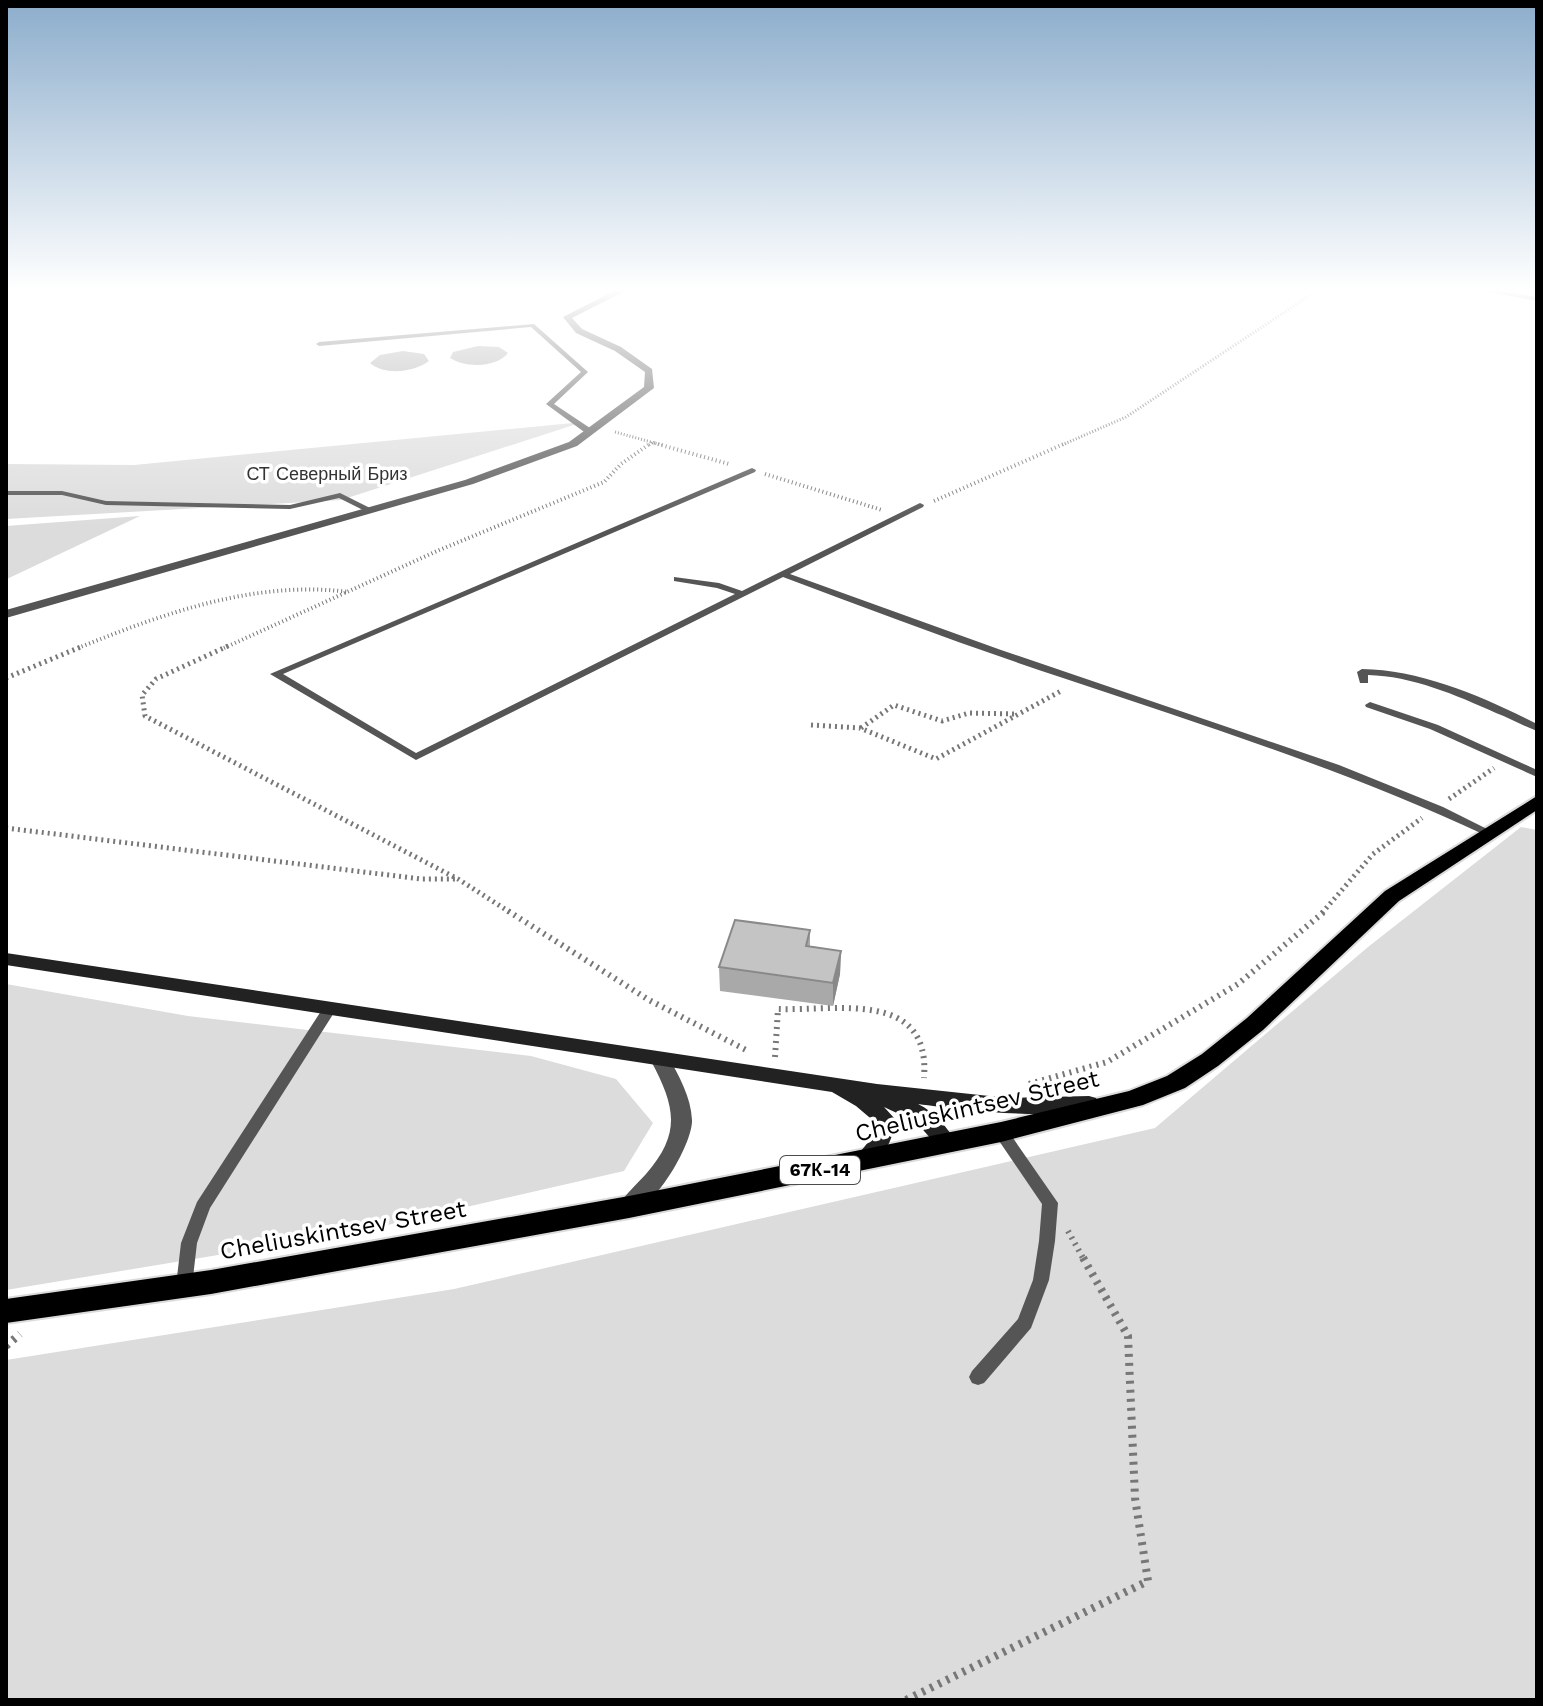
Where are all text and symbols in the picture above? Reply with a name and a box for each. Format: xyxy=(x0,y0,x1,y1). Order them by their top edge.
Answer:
park label: СТ Северный Бриз xyxy=(246,463,408,484)
street label: Cheliuskintsev Street xyxy=(852,1064,1102,1148)
road number: 67К-14 xyxy=(780,1156,860,1184)
street label: Cheliuskintsev Street xyxy=(218,1195,468,1265)

